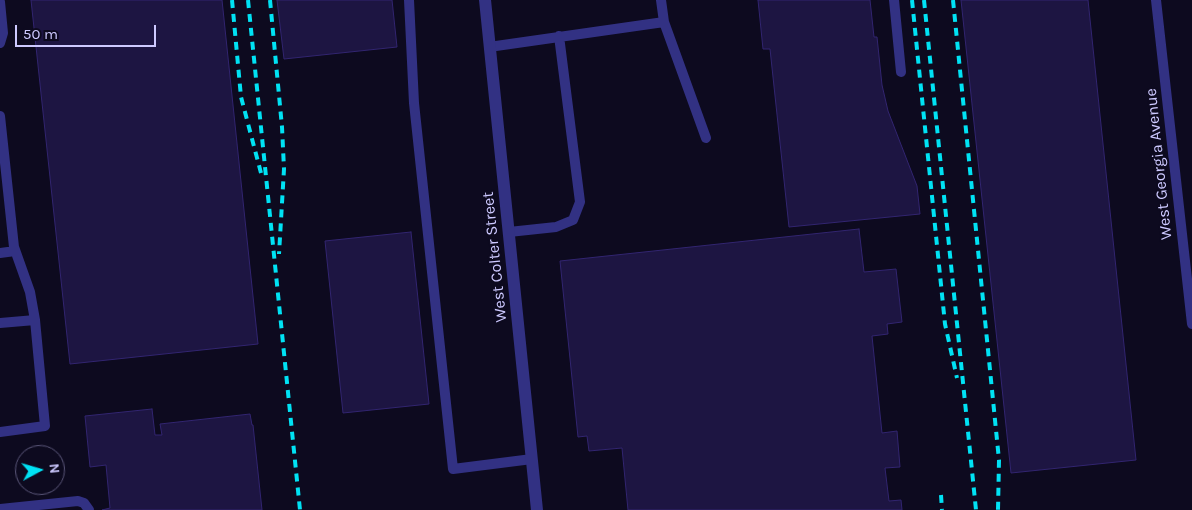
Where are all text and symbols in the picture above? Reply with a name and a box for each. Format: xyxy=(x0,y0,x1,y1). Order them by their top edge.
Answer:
scale bar xyxy=(18,15,159,47)
text: 50 m xyxy=(23,25,58,43)
street label: West Georgia Avenue xyxy=(1142,87,1176,241)
street label: West Colter Street xyxy=(479,191,511,323)
north arrow xyxy=(15,445,65,495)
text: N xyxy=(45,463,63,474)

